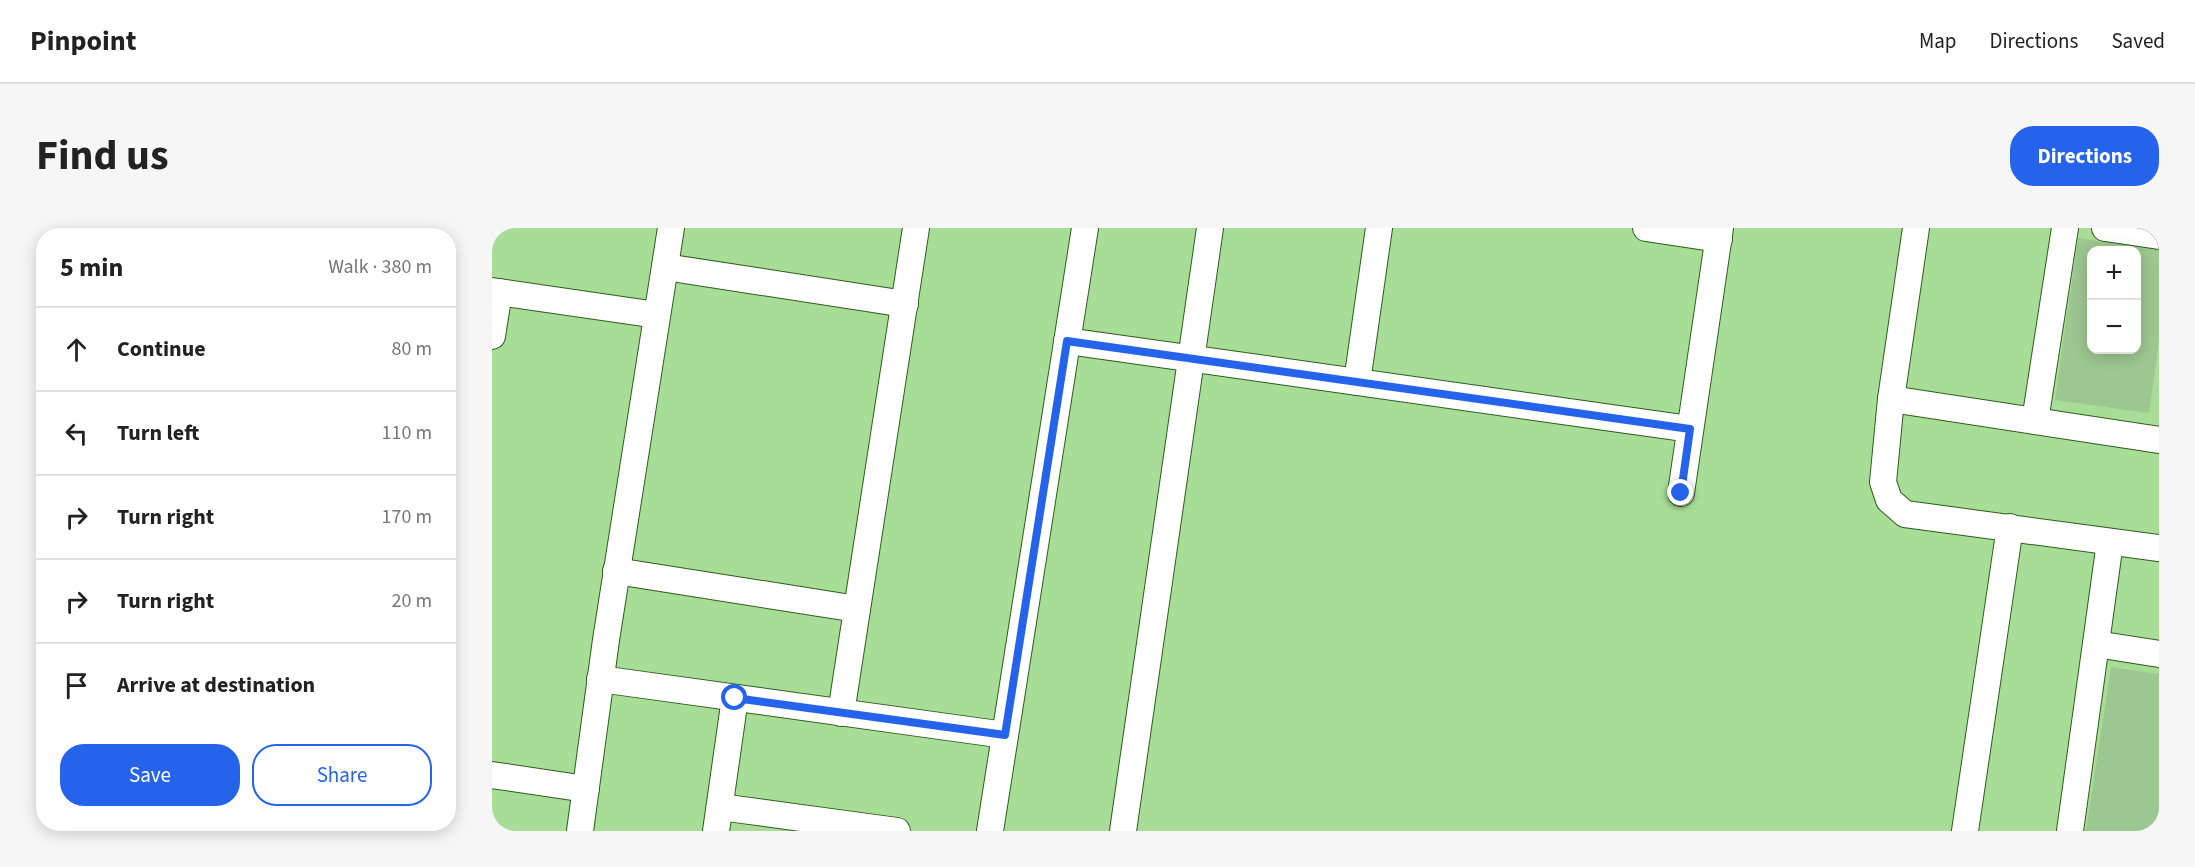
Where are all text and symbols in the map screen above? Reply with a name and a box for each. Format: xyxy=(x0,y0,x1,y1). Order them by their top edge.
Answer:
text: Pinpoint xyxy=(30,21,137,61)
text: Map xyxy=(1919,26,1957,56)
text: Directions xyxy=(1990,26,2078,56)
text: Saved xyxy=(2111,26,2165,56)
text: Find us xyxy=(36,126,169,186)
button: Directions xyxy=(2010,126,2159,186)
map controls xyxy=(2087,246,2141,354)
button: + xyxy=(2087,246,2141,300)
text: 5 min xyxy=(60,249,123,286)
text: Walk · 380 m xyxy=(328,253,432,281)
button: − xyxy=(2087,300,2141,354)
icon: ahead xyxy=(60,333,93,366)
text: Continue xyxy=(117,333,206,365)
text: 80 m xyxy=(392,335,432,363)
icon: left xyxy=(60,417,93,450)
text: Turn left xyxy=(117,417,199,449)
text: 110 m xyxy=(382,419,432,447)
route end xyxy=(1667,479,1693,505)
icon: right xyxy=(60,501,93,534)
text: Turn right xyxy=(117,501,214,533)
text: 170 m xyxy=(382,503,432,531)
icon: right xyxy=(60,585,93,618)
text: Turn right xyxy=(117,585,214,617)
text: 20 m xyxy=(392,587,432,615)
icon: arrive xyxy=(60,669,93,702)
text: Arrive at destination xyxy=(117,669,315,701)
route start xyxy=(721,684,747,710)
button: Save xyxy=(60,744,240,806)
button: Share xyxy=(252,744,432,806)

